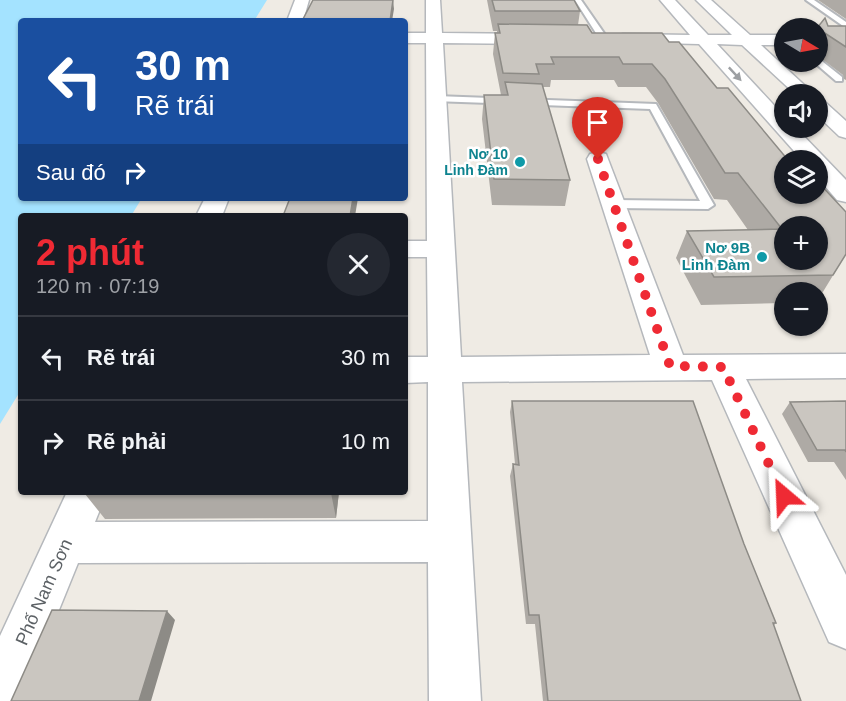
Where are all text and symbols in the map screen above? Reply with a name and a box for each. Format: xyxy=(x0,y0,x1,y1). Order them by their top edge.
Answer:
north arrow xyxy=(774,18,828,72)
map controls xyxy=(774,18,828,336)
icon: left xyxy=(36,42,114,120)
text: 30 m xyxy=(135,42,231,89)
one-way arrow xyxy=(728,66,741,81)
button: sound xyxy=(774,84,828,138)
text: Rẽ trái xyxy=(135,91,215,121)
pin xyxy=(572,97,623,159)
icon: arrive xyxy=(581,106,614,139)
place label: Nơ 10 Linh Đàm xyxy=(444,146,508,178)
button: layers xyxy=(774,150,828,204)
marker: Nơ 10 Linh Đàm xyxy=(513,155,527,169)
icon: right xyxy=(118,156,151,189)
text: Sau đó xyxy=(36,160,106,185)
button: + xyxy=(774,216,828,270)
text: 2 phút xyxy=(36,232,144,273)
button: close xyxy=(327,233,390,296)
place label: Nơ 9B Linh Đàm xyxy=(682,239,750,273)
marker: Nơ 9B Linh Đàm xyxy=(755,250,769,264)
text: 120 m · 07:19 xyxy=(36,275,159,297)
button: − xyxy=(774,282,828,336)
icon: left xyxy=(36,342,69,375)
text: Rẽ trái xyxy=(87,345,155,370)
text: 30 m xyxy=(341,345,390,370)
icon: right xyxy=(36,426,69,459)
text: Rẽ phải xyxy=(87,429,166,454)
text: 10 m xyxy=(341,429,390,454)
position arrow xyxy=(752,464,816,528)
street label: Phố Nam Sơn xyxy=(12,536,76,648)

